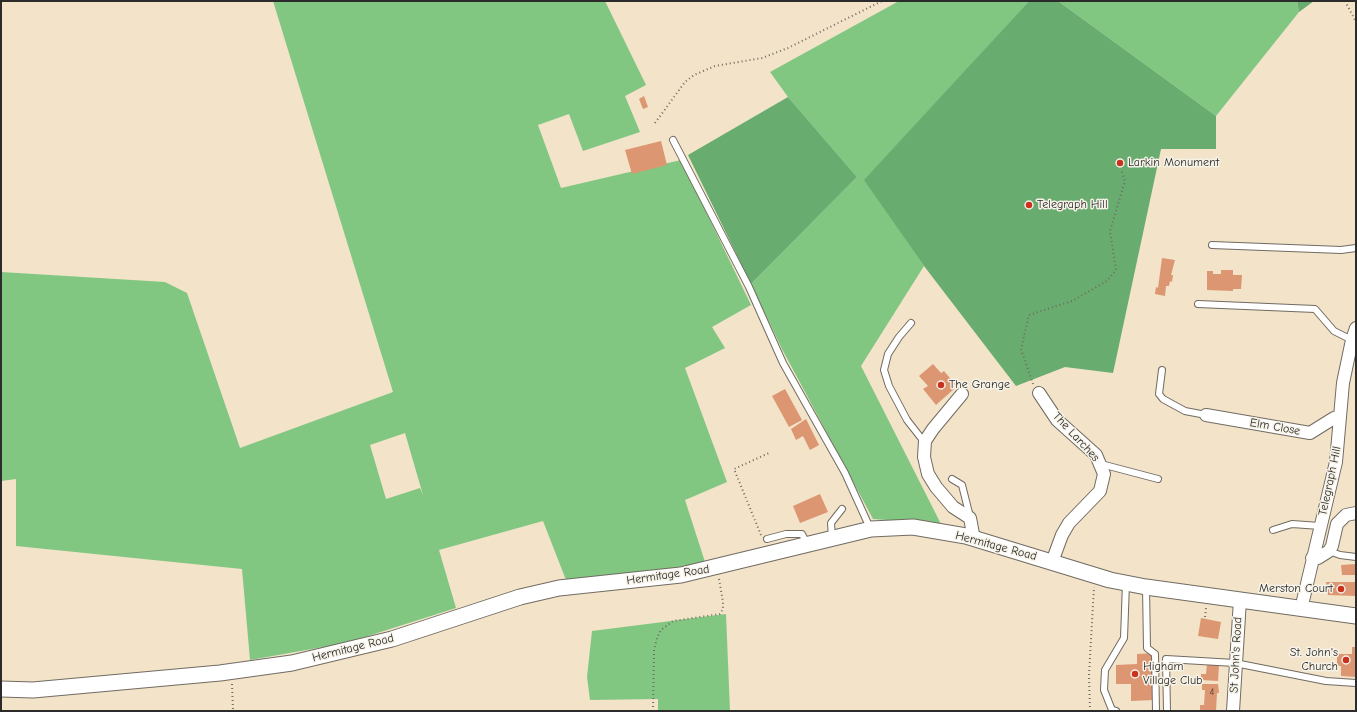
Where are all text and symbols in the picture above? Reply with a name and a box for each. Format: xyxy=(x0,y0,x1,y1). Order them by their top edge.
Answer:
place label: Larkin Monument xyxy=(1128,156,1219,170)
marker: Larkin Monument xyxy=(1115,158,1125,168)
place label: Telegraph Hill xyxy=(1037,198,1108,212)
marker: Telegraph Hill xyxy=(1024,200,1034,210)
place label: The Grange xyxy=(949,378,1010,392)
marker: The Grange xyxy=(936,380,946,390)
street label: The Larches xyxy=(1049,409,1103,465)
street label: Elm Close xyxy=(1249,415,1301,439)
street label: Telegraph Hill xyxy=(1316,445,1344,517)
street label: Hermitage Road xyxy=(954,528,1038,564)
street label: Hermitage Road xyxy=(626,562,710,588)
place label: Merston Court xyxy=(1259,582,1333,596)
marker: Merston Court xyxy=(1336,584,1346,594)
street label: St John's Road xyxy=(1227,617,1245,693)
street label: Hermitage Road xyxy=(311,631,395,665)
place label: St. John's Church xyxy=(1290,646,1338,674)
marker: St. John's Church xyxy=(1341,655,1351,665)
place label: Higham Village Club xyxy=(1143,660,1203,688)
marker: Higham Village Club xyxy=(1130,669,1140,679)
house number: 4 xyxy=(1210,686,1214,698)

